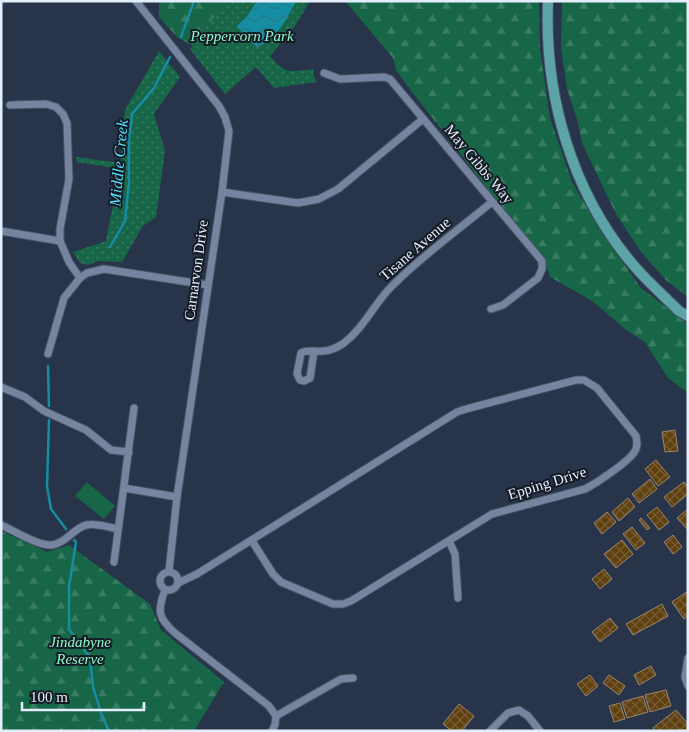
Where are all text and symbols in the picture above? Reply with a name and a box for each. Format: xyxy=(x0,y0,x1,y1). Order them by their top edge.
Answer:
park label: Peppercorn Park xyxy=(189,28,294,44)
water label: Middle Creek xyxy=(106,118,131,208)
street label: May Gibbs Way xyxy=(441,121,517,207)
street label: Tisane Avenue xyxy=(377,214,454,284)
street label: Carnarvon Drive xyxy=(181,218,211,321)
street label: Epping Drive xyxy=(506,463,589,503)
park label: Jindabyne Reserve xyxy=(49,634,111,667)
scale bar xyxy=(22,680,145,712)
text: 100 m xyxy=(30,689,68,705)

